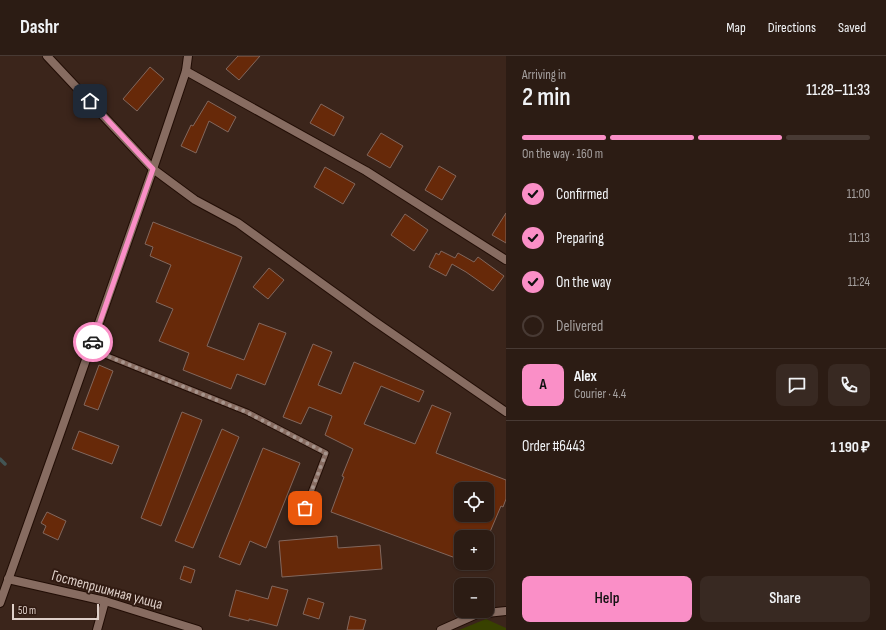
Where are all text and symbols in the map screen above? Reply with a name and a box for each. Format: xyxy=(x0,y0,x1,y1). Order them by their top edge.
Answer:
text: Dashr xyxy=(20,16,59,39)
text: Map xyxy=(726,19,746,36)
text: Directions xyxy=(768,19,816,36)
text: Saved xyxy=(838,19,866,36)
text: Arriving in xyxy=(522,67,566,83)
text: 11:28–11:33 xyxy=(806,81,870,100)
text: 2 min xyxy=(522,82,571,113)
pin xyxy=(73,84,107,118)
icon: home xyxy=(79,90,101,112)
text: On the way · 160 m xyxy=(522,146,603,162)
icon: check xyxy=(522,183,544,205)
text: Confirmed xyxy=(556,185,609,204)
text: 11:00 xyxy=(847,186,870,202)
icon: check xyxy=(522,227,544,249)
text: Preparing xyxy=(556,229,604,248)
text: 11:13 xyxy=(848,230,870,246)
icon: check xyxy=(522,271,544,293)
text: On the way xyxy=(556,273,611,292)
text: 11:24 xyxy=(848,274,870,290)
text: Delivered xyxy=(556,317,603,336)
courier xyxy=(73,322,113,362)
icon: car xyxy=(82,331,104,353)
button: chat xyxy=(776,364,818,406)
button: phone xyxy=(828,364,870,406)
text: Alex xyxy=(574,367,597,386)
text: A xyxy=(539,375,547,394)
text: Courier · 4.4 xyxy=(574,386,626,402)
text: Order #6443 xyxy=(522,437,585,456)
text: 1 190 ₽ xyxy=(831,438,870,457)
map controls xyxy=(454,482,494,618)
button: locate xyxy=(454,482,494,522)
pin xyxy=(288,491,322,525)
icon: bag xyxy=(294,497,316,519)
button: + xyxy=(454,530,494,570)
street label: Гостеприимная улица xyxy=(49,566,165,614)
button: Help xyxy=(522,576,692,622)
button: Share xyxy=(700,576,870,622)
button: − xyxy=(454,578,494,618)
scale bar xyxy=(12,602,99,621)
text: 50 m xyxy=(18,604,36,617)

